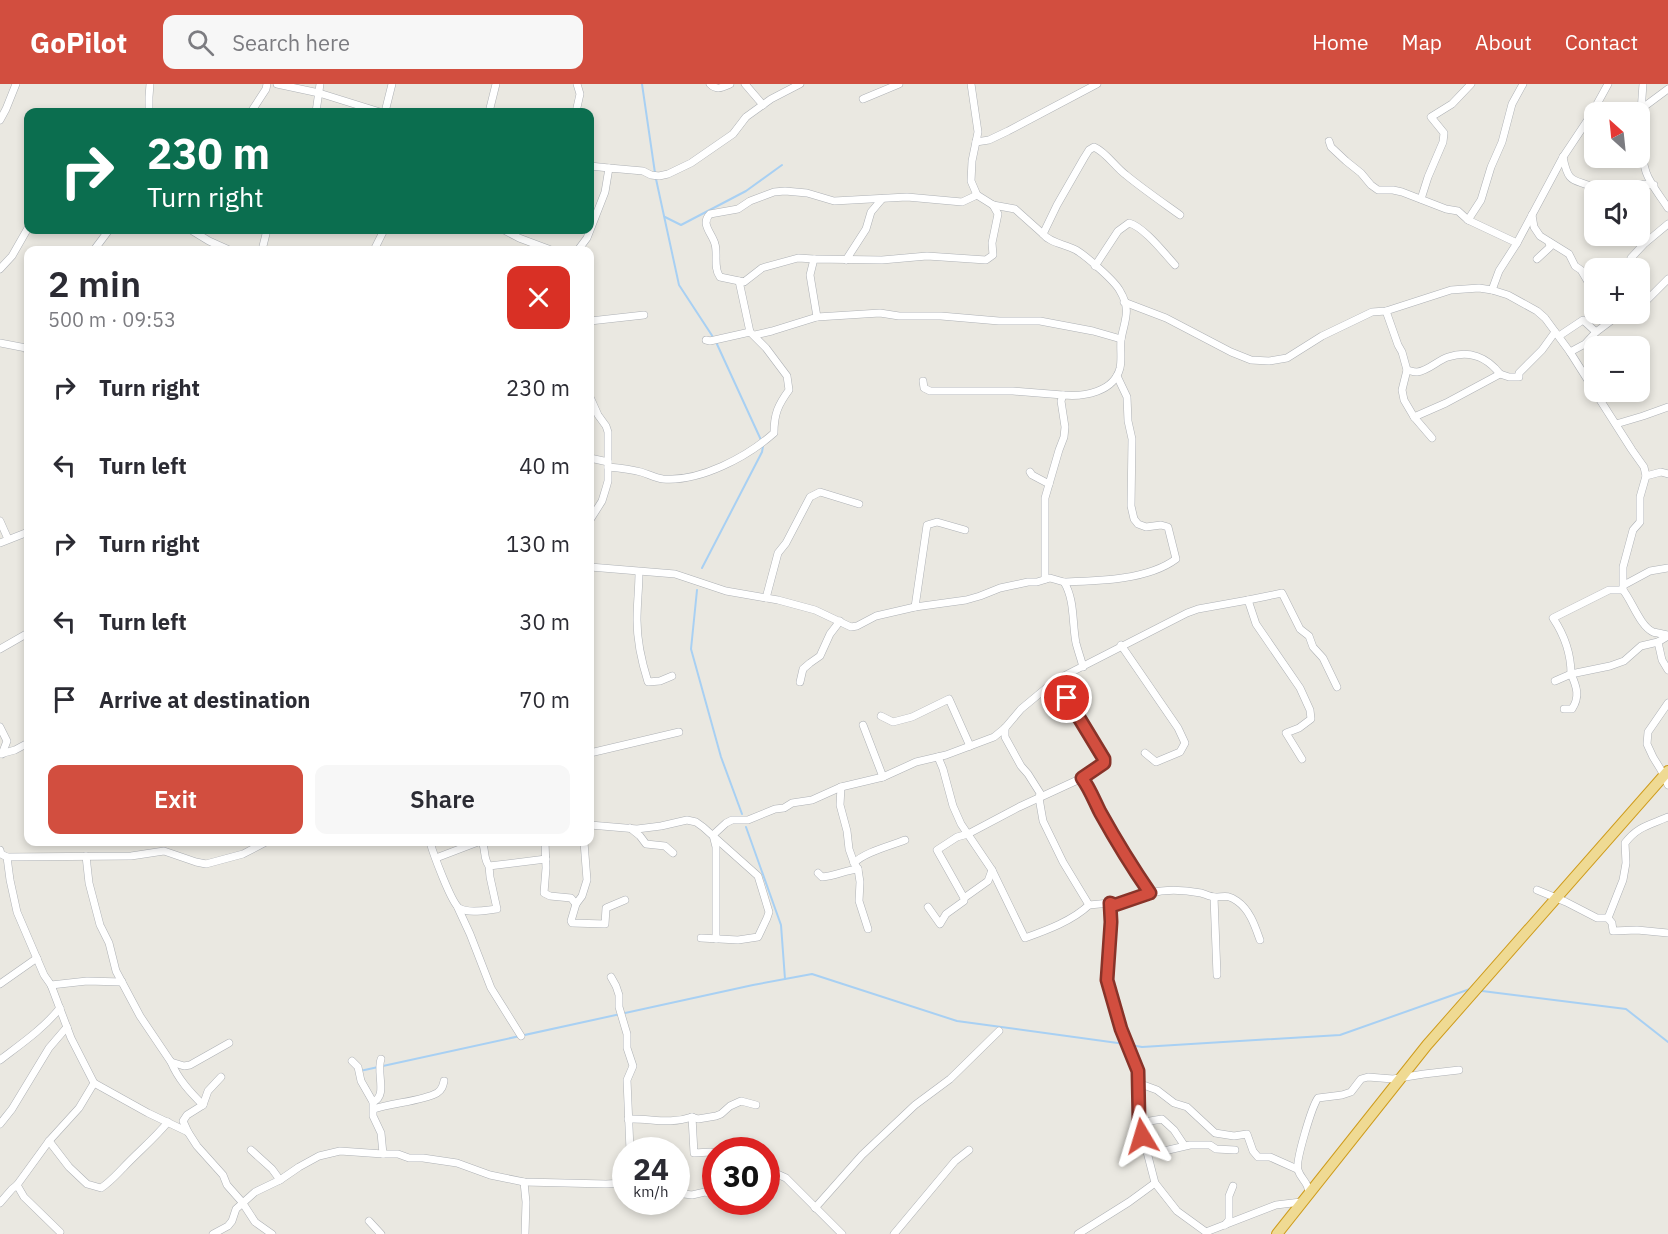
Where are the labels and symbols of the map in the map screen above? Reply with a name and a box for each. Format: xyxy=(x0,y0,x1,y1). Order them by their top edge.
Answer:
north arrow xyxy=(1584,102,1650,168)
pin xyxy=(1041,672,1092,723)
position arrow xyxy=(1110,1104,1174,1168)
speed limit sign: 30 xyxy=(702,1137,780,1215)

